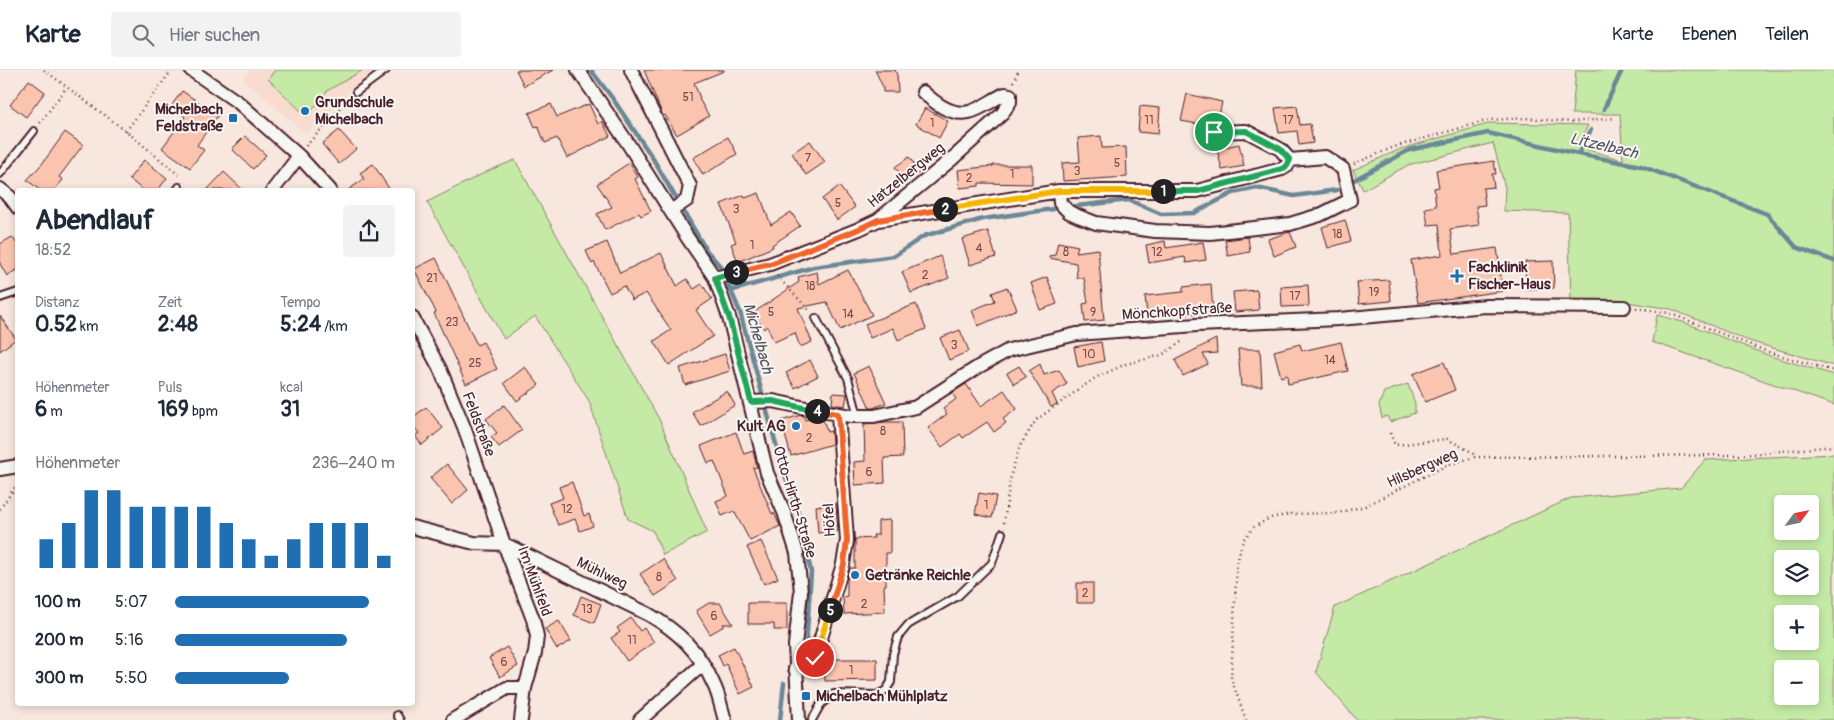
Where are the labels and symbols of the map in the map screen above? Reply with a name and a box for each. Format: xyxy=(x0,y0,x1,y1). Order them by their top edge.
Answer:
house number: 51 xyxy=(682,90,694,105)
place label: Grundschule Michelbach xyxy=(315,93,394,129)
place label: Michelbach Feldstraße xyxy=(155,100,224,136)
marker: Grundschule Michelbach xyxy=(299,105,311,117)
pin xyxy=(1193,111,1235,153)
marker: Michelbach Feldstraße xyxy=(227,112,239,124)
house number: 11 xyxy=(1144,113,1154,128)
house number: 17 xyxy=(1282,113,1294,128)
house number: 1 xyxy=(930,116,934,131)
water label: Litzelbach xyxy=(1568,128,1641,164)
street label: Hatzelbergweg xyxy=(864,139,949,212)
house number: 7 xyxy=(805,151,812,166)
house number: 5 xyxy=(1114,156,1120,171)
house number: 3 xyxy=(1074,164,1081,179)
house number: 1 xyxy=(1010,167,1014,182)
house number: 2 xyxy=(966,171,973,186)
pin: 1 xyxy=(1150,178,1176,204)
house number: 5 xyxy=(835,196,841,211)
pin: 2 xyxy=(932,196,958,222)
house number: 3 xyxy=(733,202,740,217)
house number: 18 xyxy=(1332,227,1342,242)
house number: 1 xyxy=(750,238,754,253)
house number: 4 xyxy=(976,241,983,256)
house number: 8 xyxy=(1063,245,1069,260)
house number: 12 xyxy=(1151,245,1163,260)
place label: Fachklinik Fischer-Haus xyxy=(1468,258,1551,294)
pin: 3 xyxy=(724,260,748,284)
house number: 2 xyxy=(922,268,929,283)
marker: Fachklinik Fischer-Haus xyxy=(1450,269,1464,283)
house number: 21 xyxy=(426,271,438,286)
house number: 18 xyxy=(805,279,815,294)
house number: 19 xyxy=(1369,285,1379,300)
house number: 17 xyxy=(1289,289,1301,304)
street label: Mönchkopfstraße xyxy=(1121,298,1233,325)
water label: Michelbach xyxy=(738,301,778,377)
house number: 5 xyxy=(768,305,774,320)
house number: 9 xyxy=(1090,305,1096,320)
house number: 14 xyxy=(842,307,854,322)
house number: 23 xyxy=(445,315,459,330)
house number: 3 xyxy=(951,338,958,353)
house number: 10 xyxy=(1083,347,1095,362)
house number: 14 xyxy=(1324,353,1336,368)
house number: 25 xyxy=(468,356,482,371)
street label: Feldstraße xyxy=(458,389,500,460)
pin: 4 xyxy=(804,398,830,424)
place label: Kult AG xyxy=(737,417,786,436)
marker: Kult AG xyxy=(790,420,802,432)
house number: 8 xyxy=(880,424,886,439)
house number: 2 xyxy=(806,431,813,446)
street label: Otto-Hirth-Straße xyxy=(769,444,821,561)
street label: Hilsbergweg xyxy=(1384,444,1460,492)
house number: 6 xyxy=(866,465,873,480)
north arrow xyxy=(1774,495,1819,540)
house number: 1 xyxy=(984,498,988,513)
house number: 12 xyxy=(561,502,573,517)
street label: Höfel xyxy=(819,503,840,537)
street label: Im Mühlfeld xyxy=(513,543,556,619)
street label: Mühlweg xyxy=(573,553,630,594)
place label: Getränke Reichle xyxy=(865,566,971,585)
marker: Getränke Reichle xyxy=(849,569,861,581)
house number: 8 xyxy=(656,570,662,585)
house number: 2 xyxy=(1082,586,1089,601)
house number: 2 xyxy=(861,597,868,612)
pin: 5 xyxy=(818,598,842,622)
house number: 13 xyxy=(581,602,593,617)
house number: 6 xyxy=(711,609,718,624)
house number: 11 xyxy=(627,633,637,648)
pin xyxy=(794,637,836,679)
house number: 6 xyxy=(501,655,508,670)
house number: 1 xyxy=(849,663,853,678)
place label: Michelbach Mühlplatz xyxy=(816,687,948,706)
marker: Michelbach Mühlplatz xyxy=(800,690,812,702)

